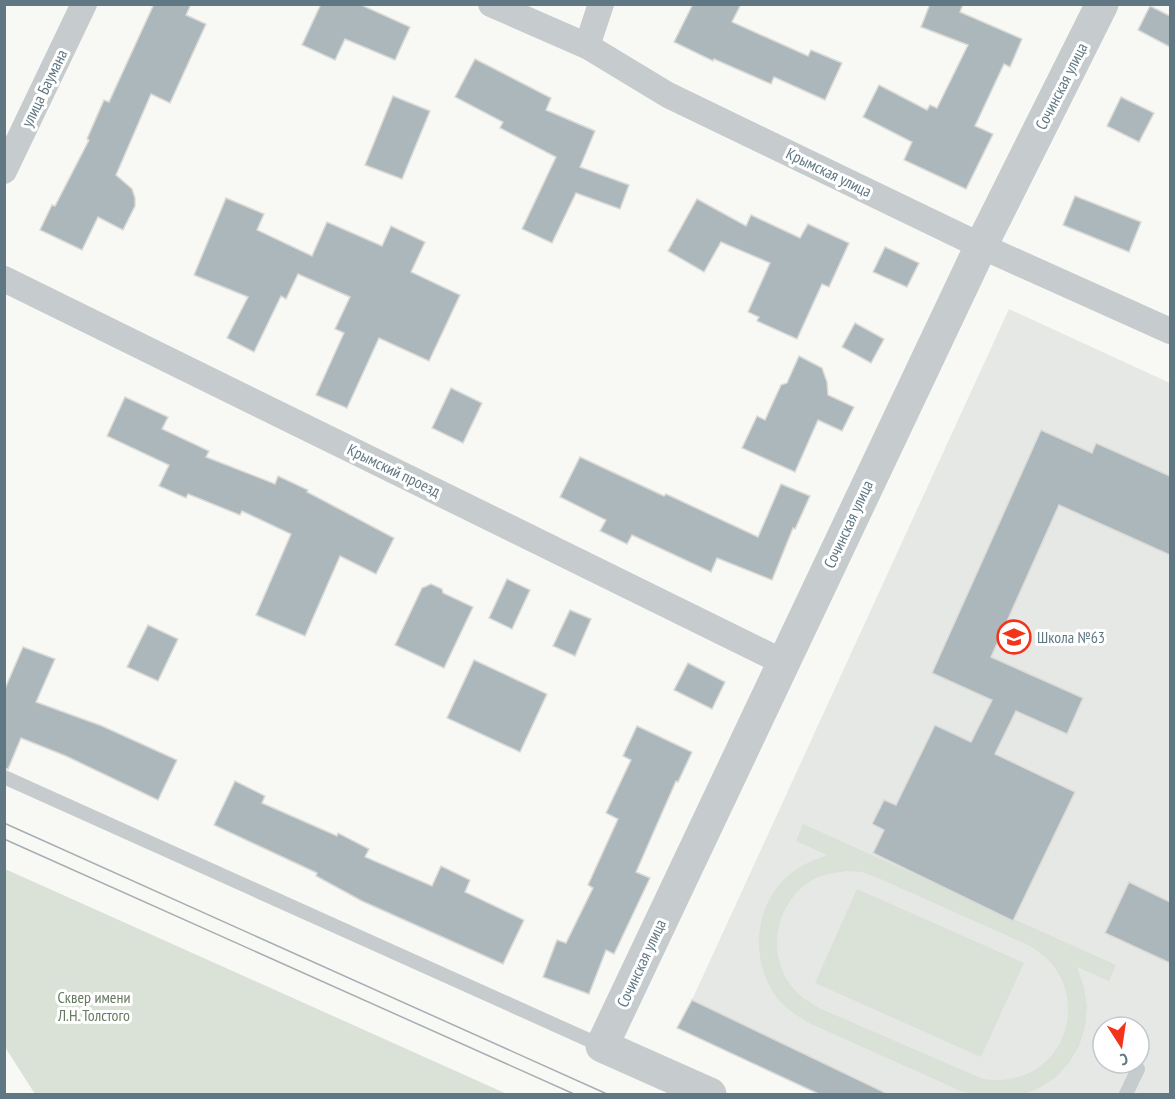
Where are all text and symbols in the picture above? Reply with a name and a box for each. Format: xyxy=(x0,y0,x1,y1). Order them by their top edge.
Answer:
street label: Сочинская улица xyxy=(1031,39,1091,133)
street label: улица Баумана xyxy=(17,46,71,130)
street label: Крымская улица xyxy=(783,143,875,201)
street label: Крымский проезд xyxy=(344,439,444,501)
street label: Сочинская улица xyxy=(819,477,877,571)
school or university icon: Школа №63 xyxy=(996,619,1032,655)
place label: Школа №63 xyxy=(1037,627,1105,647)
street label: Сочинская улица xyxy=(612,916,670,1010)
park label: Сквер имени Л.Н. Толстого xyxy=(57,987,130,1025)
north arrow xyxy=(1091,1015,1151,1075)
text: С xyxy=(1118,1049,1130,1070)

